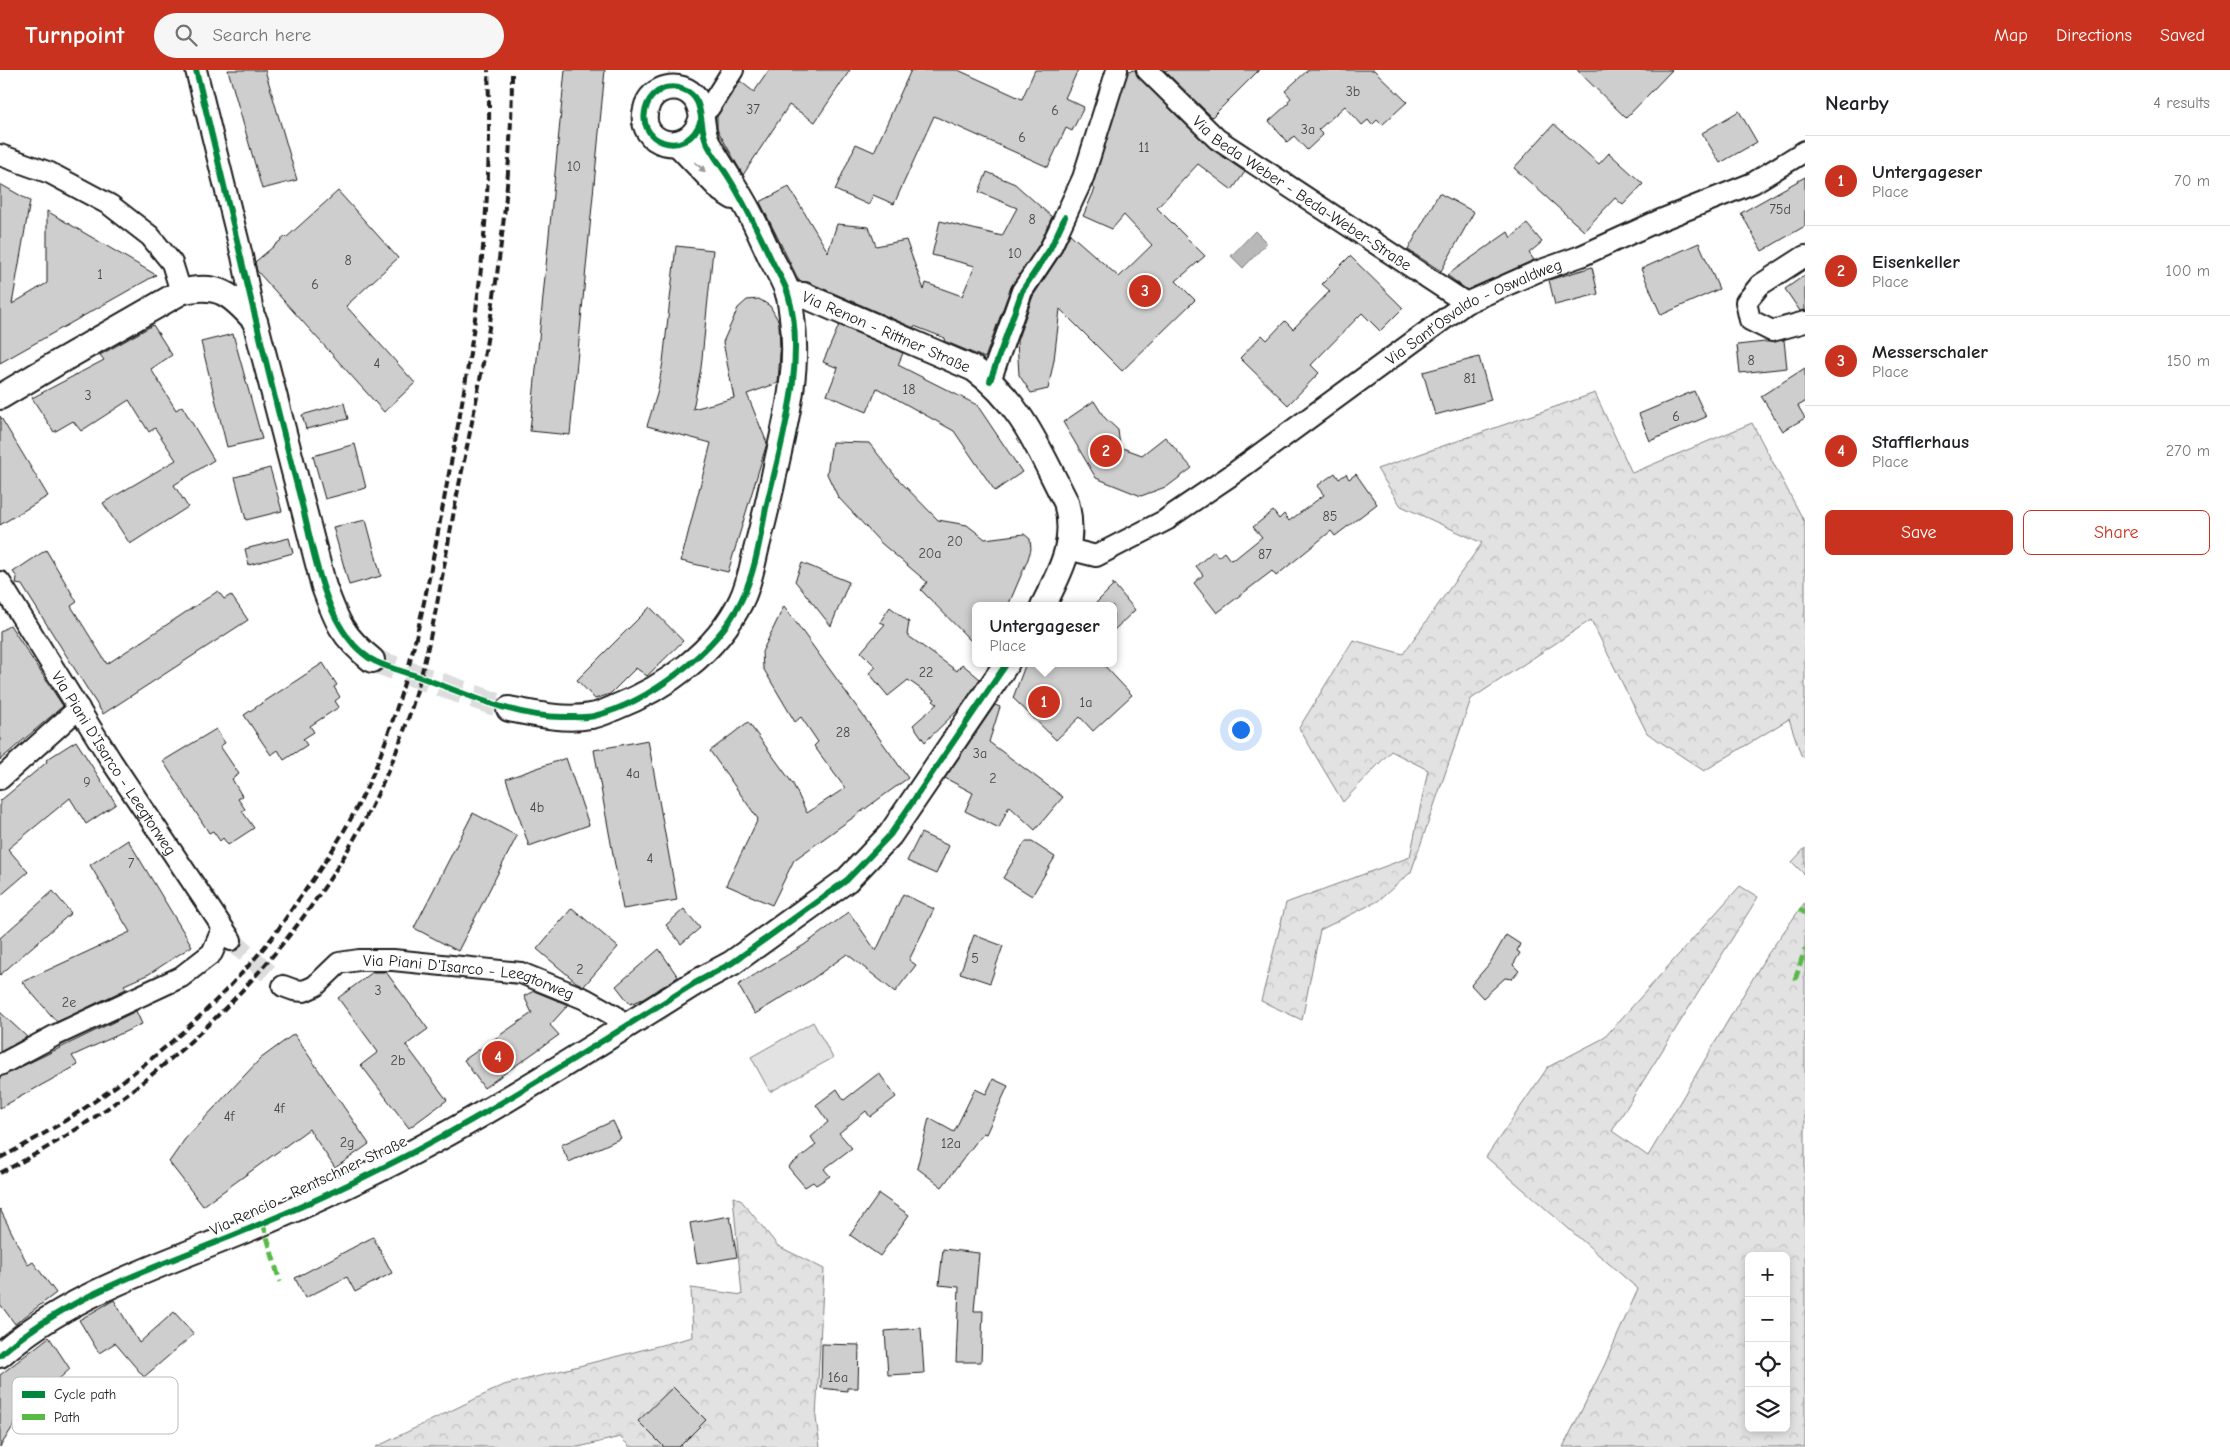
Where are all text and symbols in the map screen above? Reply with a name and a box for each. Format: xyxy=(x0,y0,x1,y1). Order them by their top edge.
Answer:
search box xyxy=(154,13,504,58)
text: Turnpoint xyxy=(25,21,124,49)
icon: search xyxy=(172,21,200,49)
text: Search here xyxy=(212,24,311,46)
text: Map xyxy=(1994,25,2028,46)
text: Directions xyxy=(2056,25,2132,46)
text: Saved xyxy=(2160,25,2205,46)
house number: 3b xyxy=(1346,83,1360,100)
text: Nearby xyxy=(1825,91,1889,115)
text: 4 results xyxy=(2153,94,2210,112)
house number: 37 xyxy=(746,101,760,118)
house number: 6 xyxy=(1051,102,1059,119)
street label: Via Beda Weber - Beda-Weber-Straße xyxy=(1189,112,1415,275)
house number: 3a xyxy=(1301,121,1315,138)
house number: 6 xyxy=(1018,129,1026,146)
house number: 11 xyxy=(1138,139,1150,156)
house number: 10 xyxy=(567,158,581,175)
one-way arrow xyxy=(694,161,706,173)
text: Untergageser xyxy=(1872,161,1982,183)
text: 1 xyxy=(1838,172,1844,190)
text: 70 m xyxy=(2174,172,2210,190)
text: Place xyxy=(1872,183,1908,201)
house number: 75d xyxy=(1769,201,1791,218)
house number: 8 xyxy=(1028,211,1036,228)
house number: 10 xyxy=(1008,245,1022,262)
text: Eisenkeller xyxy=(1872,251,1960,273)
house number: 8 xyxy=(344,252,352,269)
street label: Via Sant'Osvaldo - Oswaldweg xyxy=(1382,256,1564,369)
text: 2 xyxy=(1837,262,1845,280)
text: 100 m xyxy=(2166,262,2210,280)
house number: 1 xyxy=(97,266,103,283)
pin: 3 xyxy=(1129,272,1161,310)
text: Place xyxy=(1872,273,1908,291)
house number: 6 xyxy=(311,276,319,293)
street label: Via Renon - Rittner Straße xyxy=(799,288,973,376)
text: Messerschaler xyxy=(1872,341,1988,363)
house number: 8 xyxy=(1747,352,1755,369)
text: 3 xyxy=(1837,352,1845,370)
text: 150 m xyxy=(2167,352,2210,370)
house number: 4 xyxy=(374,355,381,372)
text: Place xyxy=(1872,363,1908,381)
house number: 81 xyxy=(1464,370,1476,387)
house number: 18 xyxy=(903,381,915,398)
house number: 3 xyxy=(84,387,92,404)
house number: 6 xyxy=(1672,408,1680,425)
text: Stafflerhaus xyxy=(1872,431,1969,453)
pin: 2 xyxy=(1090,432,1122,470)
text: 4 xyxy=(1837,442,1845,460)
text: 270 m xyxy=(2166,442,2210,460)
text: Place xyxy=(1872,453,1908,471)
house number: 85 xyxy=(1323,508,1337,525)
button: Save xyxy=(1825,510,2013,555)
button: Share xyxy=(2023,510,2210,555)
house number: 20 xyxy=(947,533,963,550)
house number: 20a xyxy=(918,545,942,562)
house number: 87 xyxy=(1258,546,1272,563)
popup xyxy=(972,602,1117,667)
text: Untergageser xyxy=(989,615,1100,637)
text: Place xyxy=(989,637,1026,655)
house number: 22 xyxy=(919,664,933,681)
street label: Via Piani D'Isarco - Leegtorweg xyxy=(48,668,180,859)
pin: 1 xyxy=(1028,683,1060,721)
house number: 1a xyxy=(1080,694,1092,711)
your location xyxy=(1228,717,1254,743)
house number: 28 xyxy=(836,724,850,741)
house number: 3a xyxy=(973,745,987,762)
house number: 4a xyxy=(626,765,640,782)
house number: 2 xyxy=(989,770,997,787)
house number: 9 xyxy=(83,774,91,791)
house number: 4b xyxy=(530,799,544,816)
house number: 4 xyxy=(647,850,654,867)
house number: 7 xyxy=(128,855,135,872)
house number: 5 xyxy=(971,950,979,967)
street label: Via Piani D'Isarco - Leegtorweg xyxy=(363,952,576,1004)
house number: 2 xyxy=(576,961,584,978)
house number: 3 xyxy=(374,982,382,999)
house number: 2e xyxy=(62,994,76,1011)
pin: 4 xyxy=(482,1038,514,1076)
house number: 2b xyxy=(391,1052,405,1069)
house number: 4f xyxy=(274,1100,285,1117)
house number: 4f xyxy=(224,1108,235,1125)
street label: Via Rencio - Rentschner Straße xyxy=(207,1132,410,1240)
house number: 2g xyxy=(340,1134,354,1151)
house number: 12a xyxy=(941,1135,961,1152)
map controls xyxy=(1745,1252,1790,1432)
button: + xyxy=(1745,1252,1790,1297)
button: − xyxy=(1745,1297,1790,1342)
button: locate xyxy=(1745,1342,1790,1387)
house number: 16a xyxy=(828,1369,848,1386)
legend xyxy=(12,1377,178,1434)
text: Cycle path xyxy=(54,1386,116,1403)
button: layers xyxy=(1745,1387,1790,1432)
text: Path xyxy=(54,1409,80,1426)

